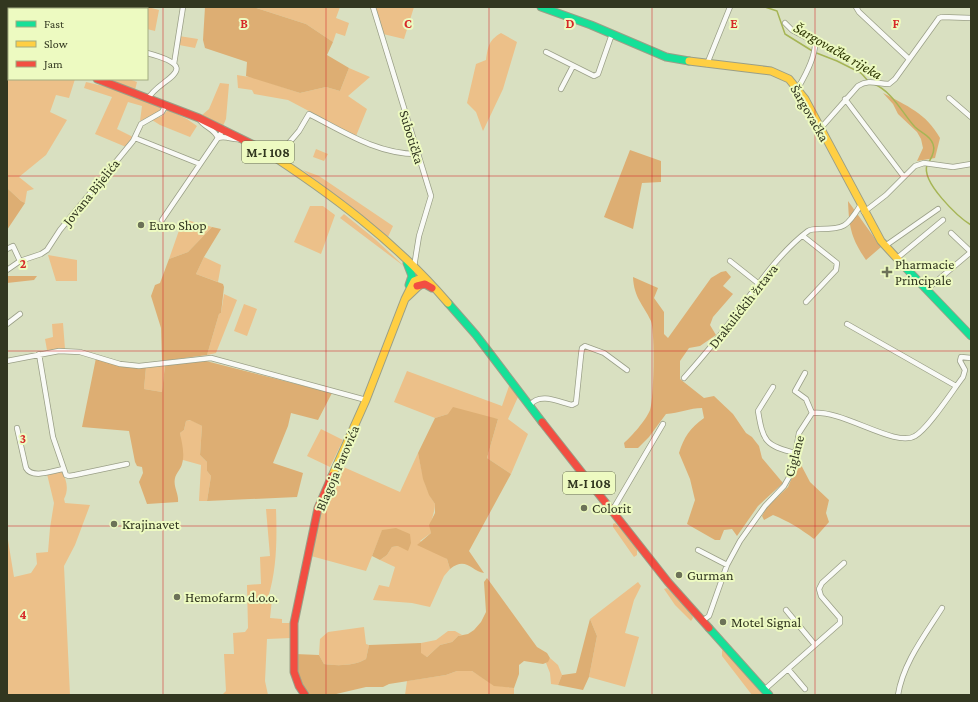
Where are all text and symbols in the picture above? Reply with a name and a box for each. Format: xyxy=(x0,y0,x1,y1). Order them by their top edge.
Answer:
legend xyxy=(8,8,148,80)
text: B xyxy=(240,16,248,31)
text: C xyxy=(404,16,412,31)
text: D xyxy=(566,16,575,31)
text: E xyxy=(730,16,738,31)
text: F xyxy=(893,16,900,31)
text: Fast xyxy=(44,17,65,31)
water label: Šargovačka rijeka xyxy=(791,19,885,84)
text: Slow xyxy=(44,37,68,51)
text: Jam xyxy=(43,57,63,71)
street label: Šargovačka xyxy=(787,82,833,145)
street label: Subotička xyxy=(396,108,428,166)
road number: M-I 108 xyxy=(242,141,294,163)
street label: Jovana Bijelića xyxy=(58,155,124,231)
place label: Euro Shop xyxy=(149,217,207,233)
marker: Euro Shop xyxy=(136,220,146,230)
text: 2 xyxy=(20,256,27,271)
place label: Pharmacie Principale xyxy=(895,256,954,288)
street label: Drakulićkih žrtava xyxy=(705,260,781,351)
marker: Pharmacie Principale xyxy=(882,267,892,277)
street label: Blagoja Parovića xyxy=(312,422,363,514)
text: 3 xyxy=(20,431,26,446)
street label: Ciglane xyxy=(781,433,807,479)
road number: M-I 108 xyxy=(563,472,615,494)
place label: Colorit xyxy=(592,500,631,516)
marker: Colorit xyxy=(579,503,589,513)
place label: Krajinavet xyxy=(122,516,180,533)
marker: Krajinavet xyxy=(109,519,119,529)
place label: Gurman xyxy=(687,567,734,583)
marker: Gurman xyxy=(674,570,684,580)
place label: Hemofarm d.o.o. xyxy=(185,589,278,605)
marker: Hemofarm d.o.o. xyxy=(172,592,182,602)
text: 4 xyxy=(19,607,27,622)
place label: Motel Signal xyxy=(731,614,802,630)
marker: Motel Signal xyxy=(718,617,728,627)

